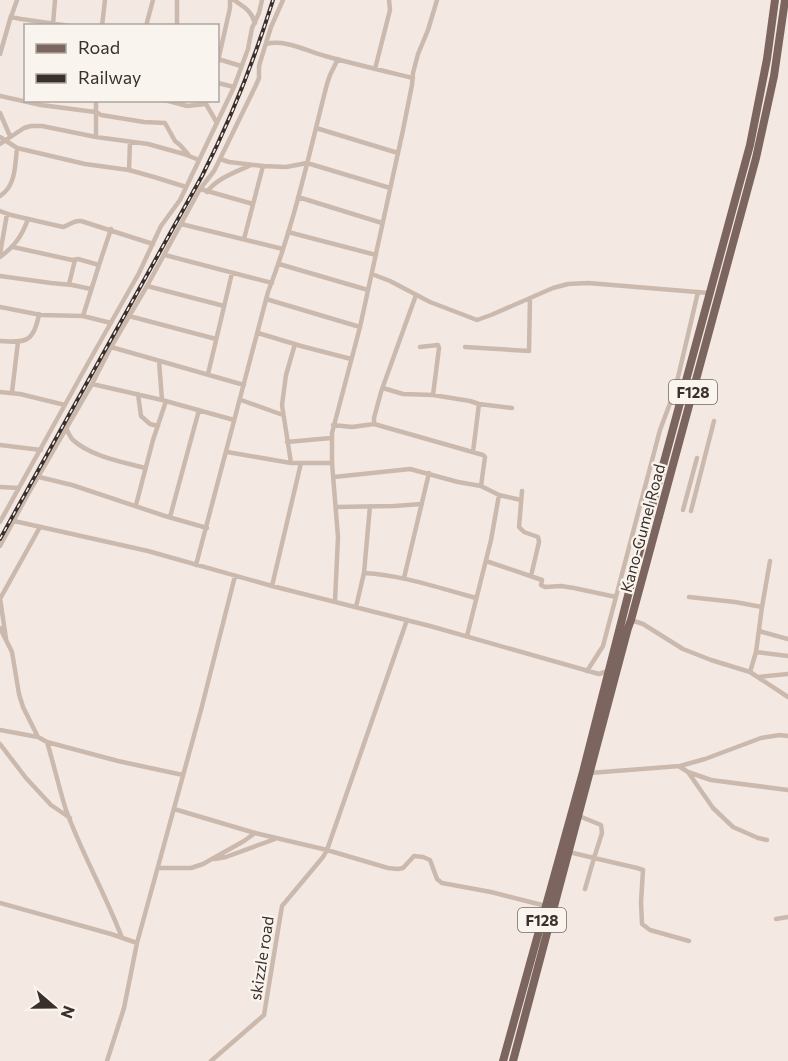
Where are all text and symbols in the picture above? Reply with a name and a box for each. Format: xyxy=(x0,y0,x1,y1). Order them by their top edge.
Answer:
legend xyxy=(24,24,219,102)
text: Road xyxy=(78,36,120,58)
text: Railway xyxy=(78,66,141,88)
road number: F128 xyxy=(669,380,717,404)
street label: Kano-Gumel Road xyxy=(616,462,668,594)
road number: F128 xyxy=(518,908,566,932)
street label: skizzle road xyxy=(245,915,277,1001)
north arrow xyxy=(24,977,84,1037)
text: N xyxy=(58,1003,80,1021)

